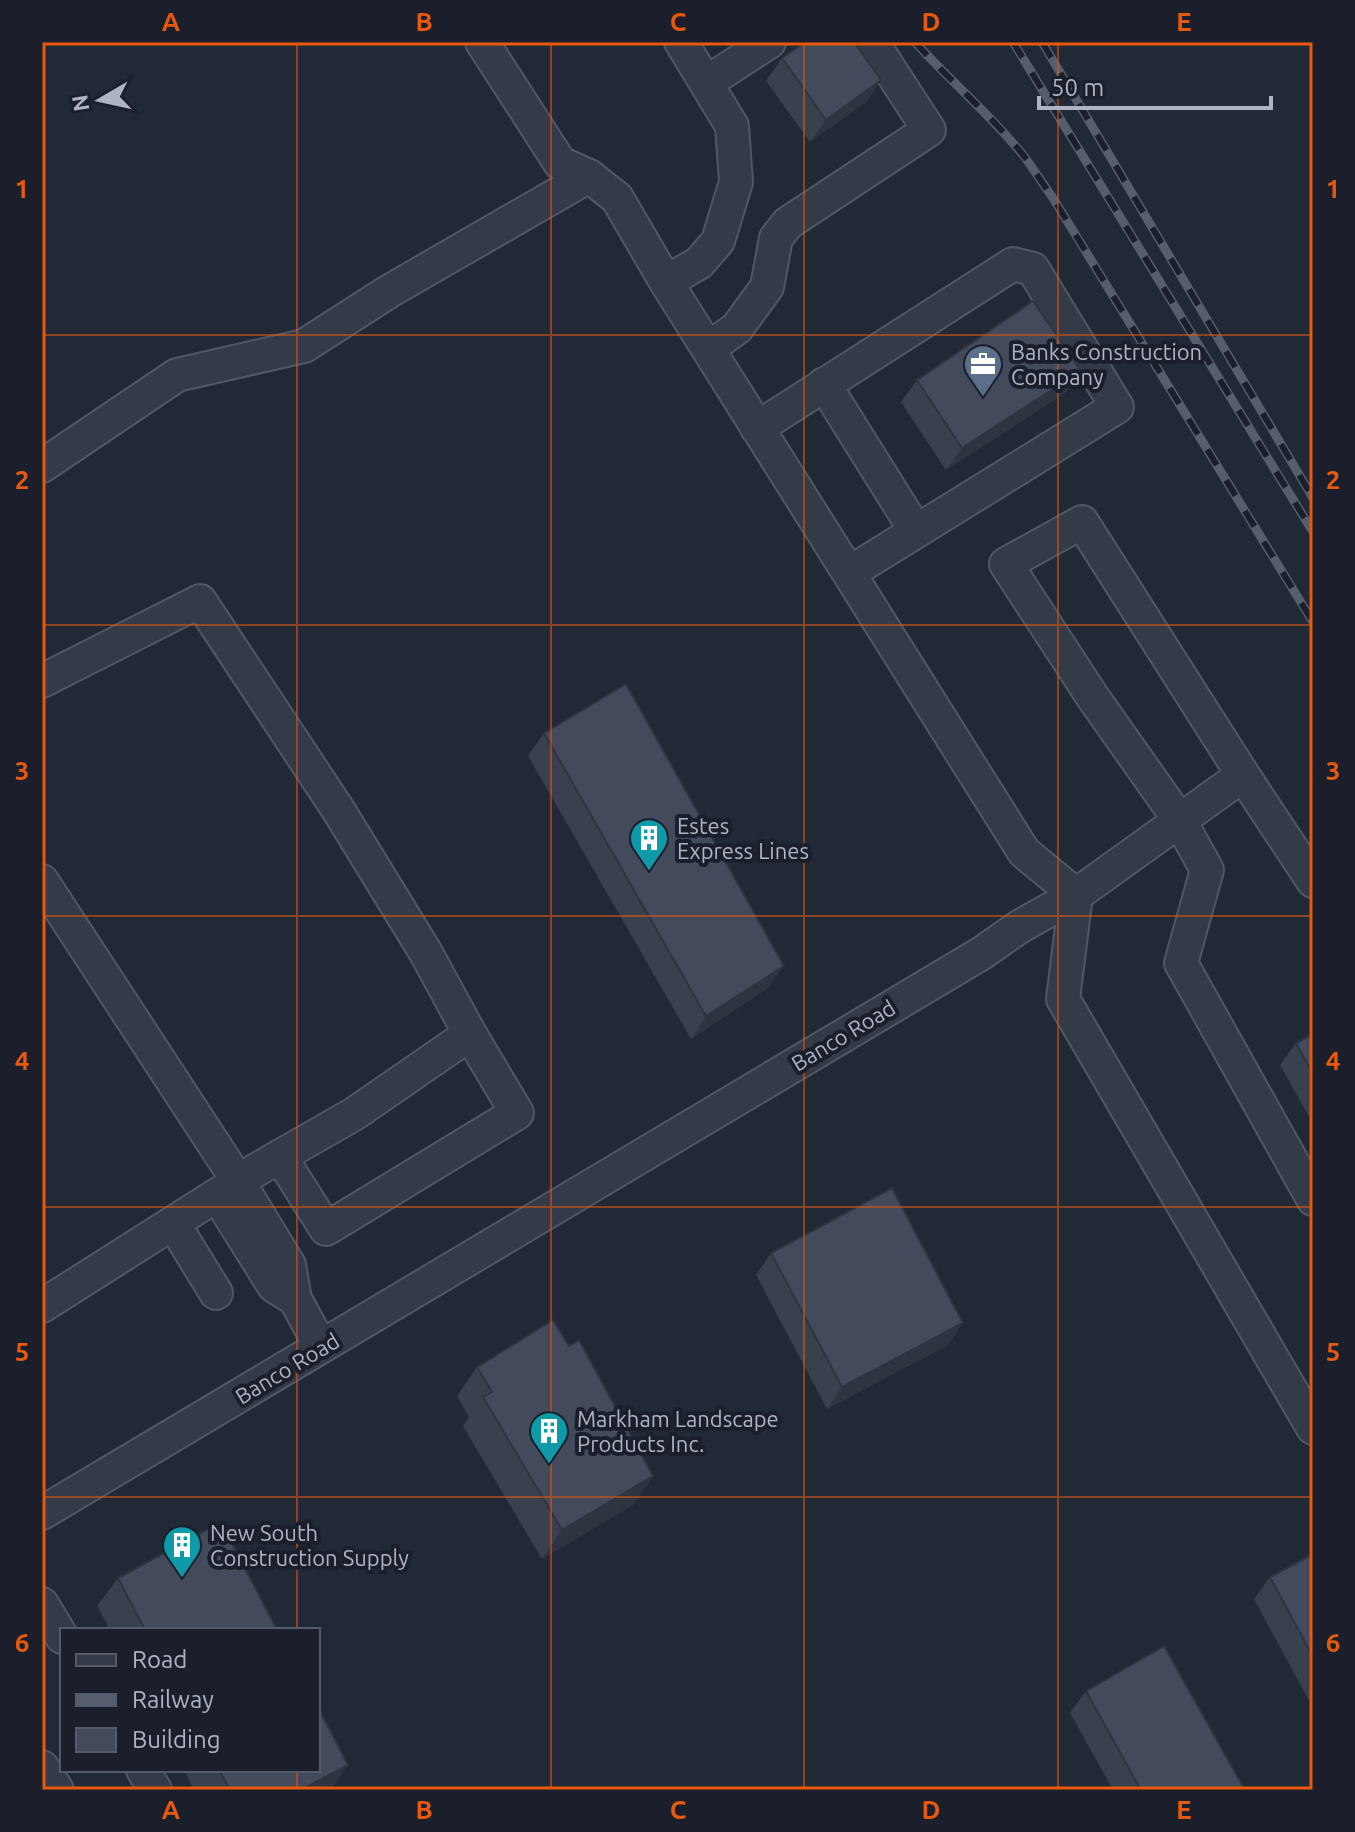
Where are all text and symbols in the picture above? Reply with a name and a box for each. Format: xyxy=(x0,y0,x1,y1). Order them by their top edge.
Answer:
text: A xyxy=(162,7,181,36)
text: B xyxy=(415,7,433,36)
text: C xyxy=(670,7,687,36)
text: D xyxy=(922,7,940,36)
text: E xyxy=(1176,7,1192,36)
north arrow xyxy=(60,60,140,140)
scale bar xyxy=(1039,60,1271,110)
text: 50 m xyxy=(1051,74,1104,101)
text: N xyxy=(66,93,93,113)
text: 1 xyxy=(15,174,29,203)
text: 1 xyxy=(1326,174,1340,203)
place label: Banks Construction Company xyxy=(1011,339,1202,389)
office icon: Banks Construction Company xyxy=(962,343,1004,398)
text: 2 xyxy=(15,465,29,494)
text: 2 xyxy=(1326,465,1340,494)
text: 3 xyxy=(15,756,29,785)
text: 3 xyxy=(1326,756,1340,785)
place label: Estes Express Lines xyxy=(677,813,809,863)
building icon: Estes Express Lines xyxy=(628,817,670,872)
street label: Banco Road xyxy=(787,994,899,1076)
text: 4 xyxy=(15,1046,29,1075)
text: 4 xyxy=(1326,1046,1340,1075)
street label: Banco Road xyxy=(231,1327,343,1409)
text: 5 xyxy=(15,1337,29,1366)
text: 5 xyxy=(1326,1337,1340,1366)
place label: Markham Landscape Products Inc. xyxy=(577,1406,779,1456)
building icon: Markham Landscape Products Inc. xyxy=(528,1410,570,1465)
place label: New South Construction Supply xyxy=(210,1520,409,1570)
building icon: New South Construction Supply xyxy=(161,1524,203,1579)
text: 6 xyxy=(15,1628,29,1657)
legend xyxy=(60,1628,320,1772)
text: 6 xyxy=(1326,1628,1340,1657)
text: Road xyxy=(132,1646,187,1673)
text: Railway xyxy=(132,1686,214,1713)
text: Building xyxy=(132,1726,220,1753)
text: A xyxy=(162,1795,181,1824)
text: B xyxy=(415,1795,433,1824)
text: C xyxy=(670,1795,687,1824)
text: D xyxy=(922,1795,940,1824)
text: E xyxy=(1176,1795,1192,1824)

